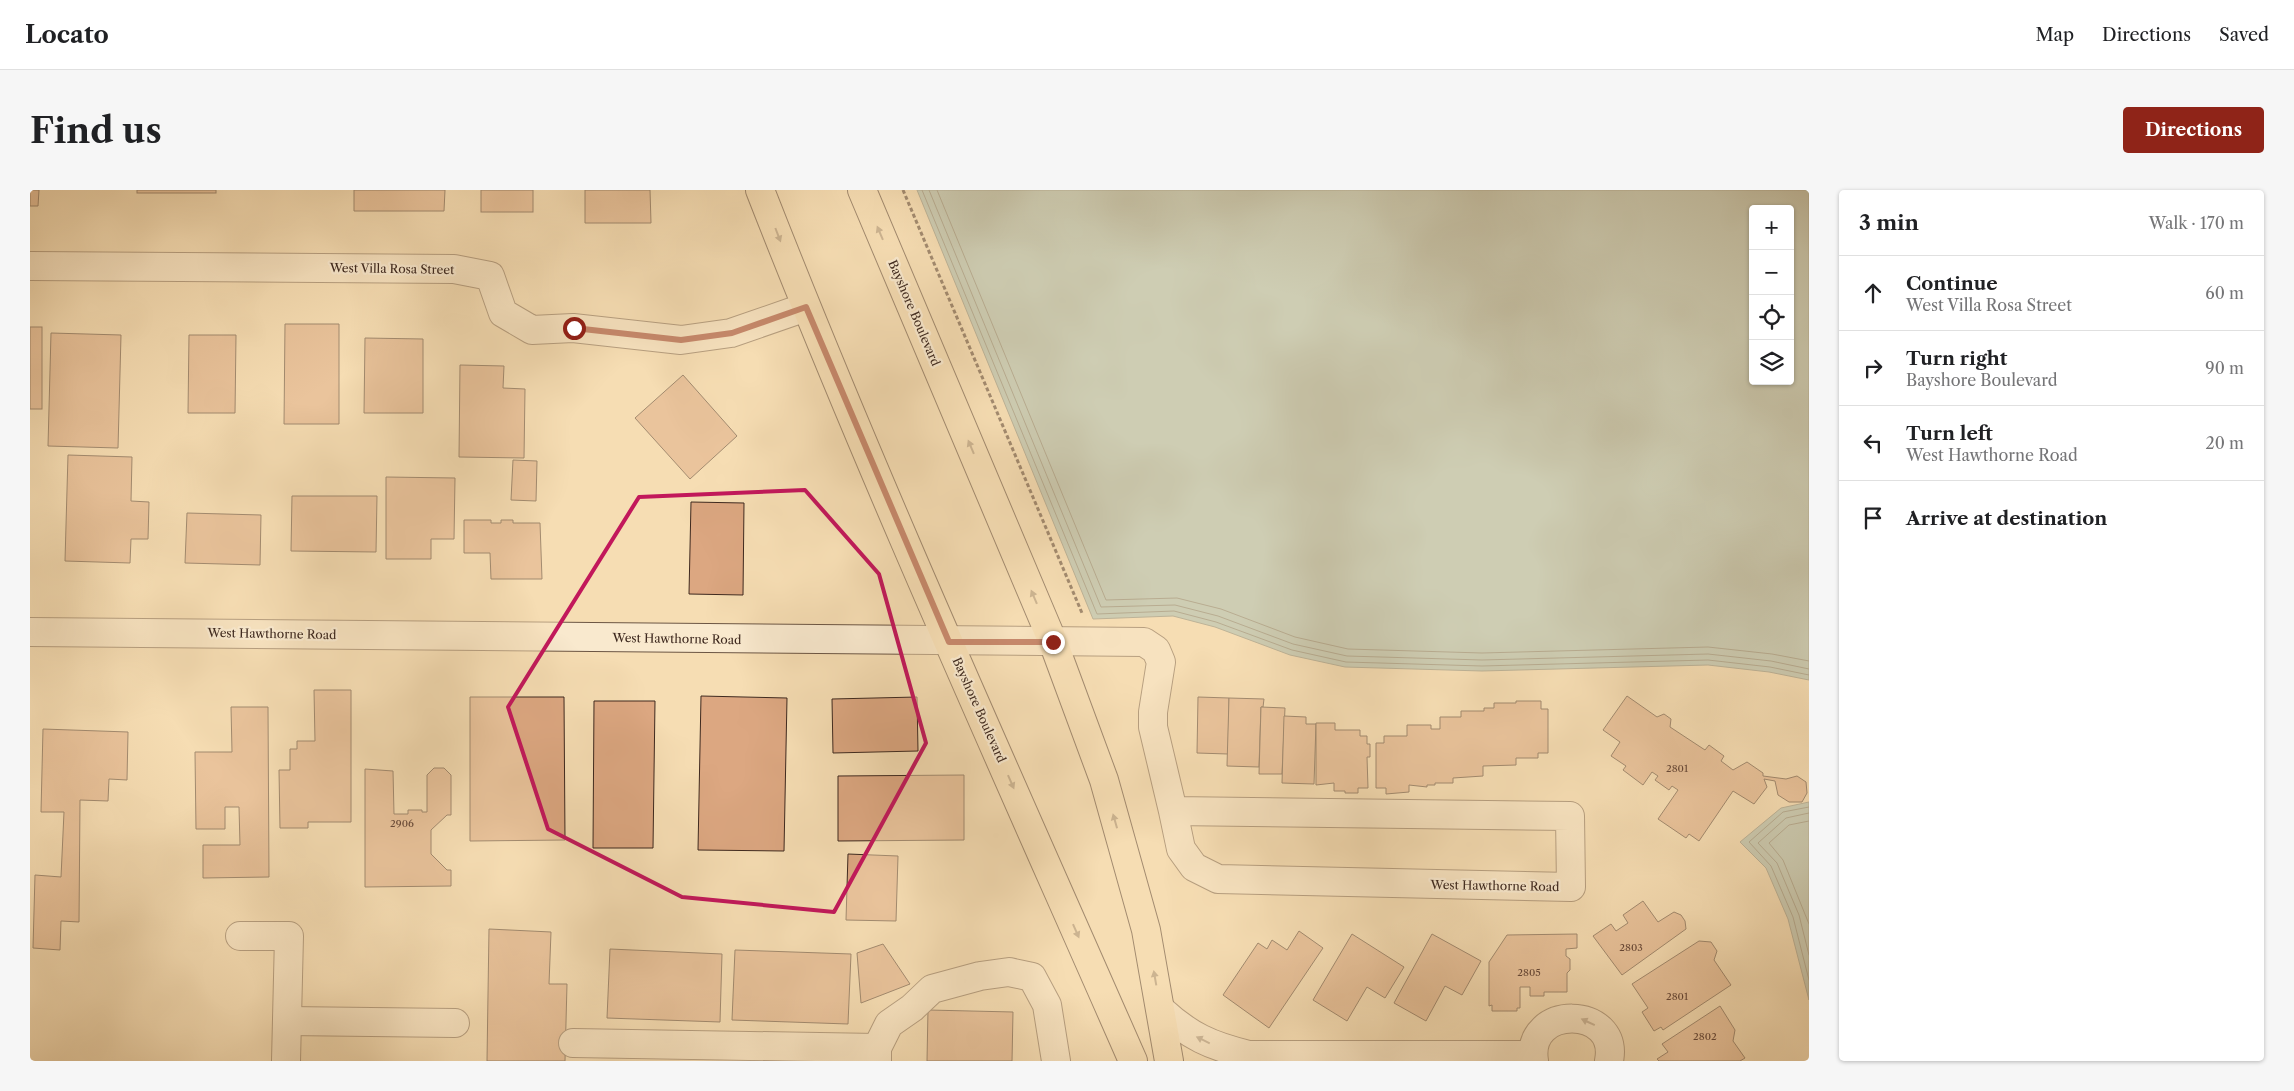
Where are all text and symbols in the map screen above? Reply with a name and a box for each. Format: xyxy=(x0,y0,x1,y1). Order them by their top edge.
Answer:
text: Locato xyxy=(25,20,109,49)
text: Map xyxy=(2035,24,2074,46)
text: Directions xyxy=(2102,24,2191,46)
text: Saved xyxy=(2219,24,2269,46)
button: Directions xyxy=(2123,107,2264,153)
text: Find us xyxy=(30,109,162,152)
map controls xyxy=(1749,205,1794,385)
button: + xyxy=(1749,205,1794,250)
text: 3 min xyxy=(1859,210,1919,235)
text: Walk · 170 m xyxy=(2149,213,2244,233)
one-way arrow xyxy=(876,226,884,240)
one-way arrow xyxy=(775,228,782,243)
button: − xyxy=(1749,250,1794,295)
street label: Bayshore Boulevard xyxy=(885,258,944,369)
street label: West Villa Rosa Street xyxy=(329,260,455,277)
text: Continue xyxy=(1906,272,1998,295)
icon: ahead xyxy=(1859,279,1887,307)
text: 60 m xyxy=(2205,283,2244,303)
button: locate xyxy=(1749,295,1794,340)
text: West Villa Rosa Street xyxy=(1906,295,2072,315)
route start xyxy=(563,317,586,340)
button: layers xyxy=(1749,340,1794,385)
text: Turn right xyxy=(1906,347,2007,370)
icon: right xyxy=(1859,354,1887,382)
text: 90 m xyxy=(2205,358,2244,378)
text: Bayshore Boulevard xyxy=(1906,370,2058,390)
text: Turn left xyxy=(1906,422,1993,445)
icon: left xyxy=(1859,429,1887,457)
text: 20 m xyxy=(2205,433,2244,453)
one-way arrow xyxy=(967,439,975,454)
text: West Hawthorne Road xyxy=(1906,445,2078,465)
icon: arrive xyxy=(1859,504,1887,532)
text: Arrive at destination xyxy=(1906,507,2107,530)
one-way arrow xyxy=(1030,590,1038,604)
street label: West Hawthorne Road xyxy=(206,625,337,642)
street label: West Hawthorne Road xyxy=(611,630,742,647)
route end xyxy=(1042,631,1065,654)
street label: Bayshore Boulevard xyxy=(949,655,1010,765)
house number: 2801 xyxy=(1666,762,1689,775)
one-way arrow xyxy=(1007,775,1015,789)
one-way arrow xyxy=(1111,813,1119,828)
house number: 2906 xyxy=(390,817,414,830)
street label: West Hawthorne Road xyxy=(1429,877,1560,894)
one-way arrow xyxy=(1073,924,1081,938)
house number: 2803 xyxy=(1619,941,1643,954)
house number: 2805 xyxy=(1517,966,1541,979)
one-way arrow xyxy=(1150,970,1158,986)
house number: 2801 xyxy=(1666,990,1689,1003)
one-way arrow xyxy=(1580,1018,1595,1026)
house number: 2802 xyxy=(1693,1030,1717,1043)
one-way arrow xyxy=(1196,1036,1210,1044)

